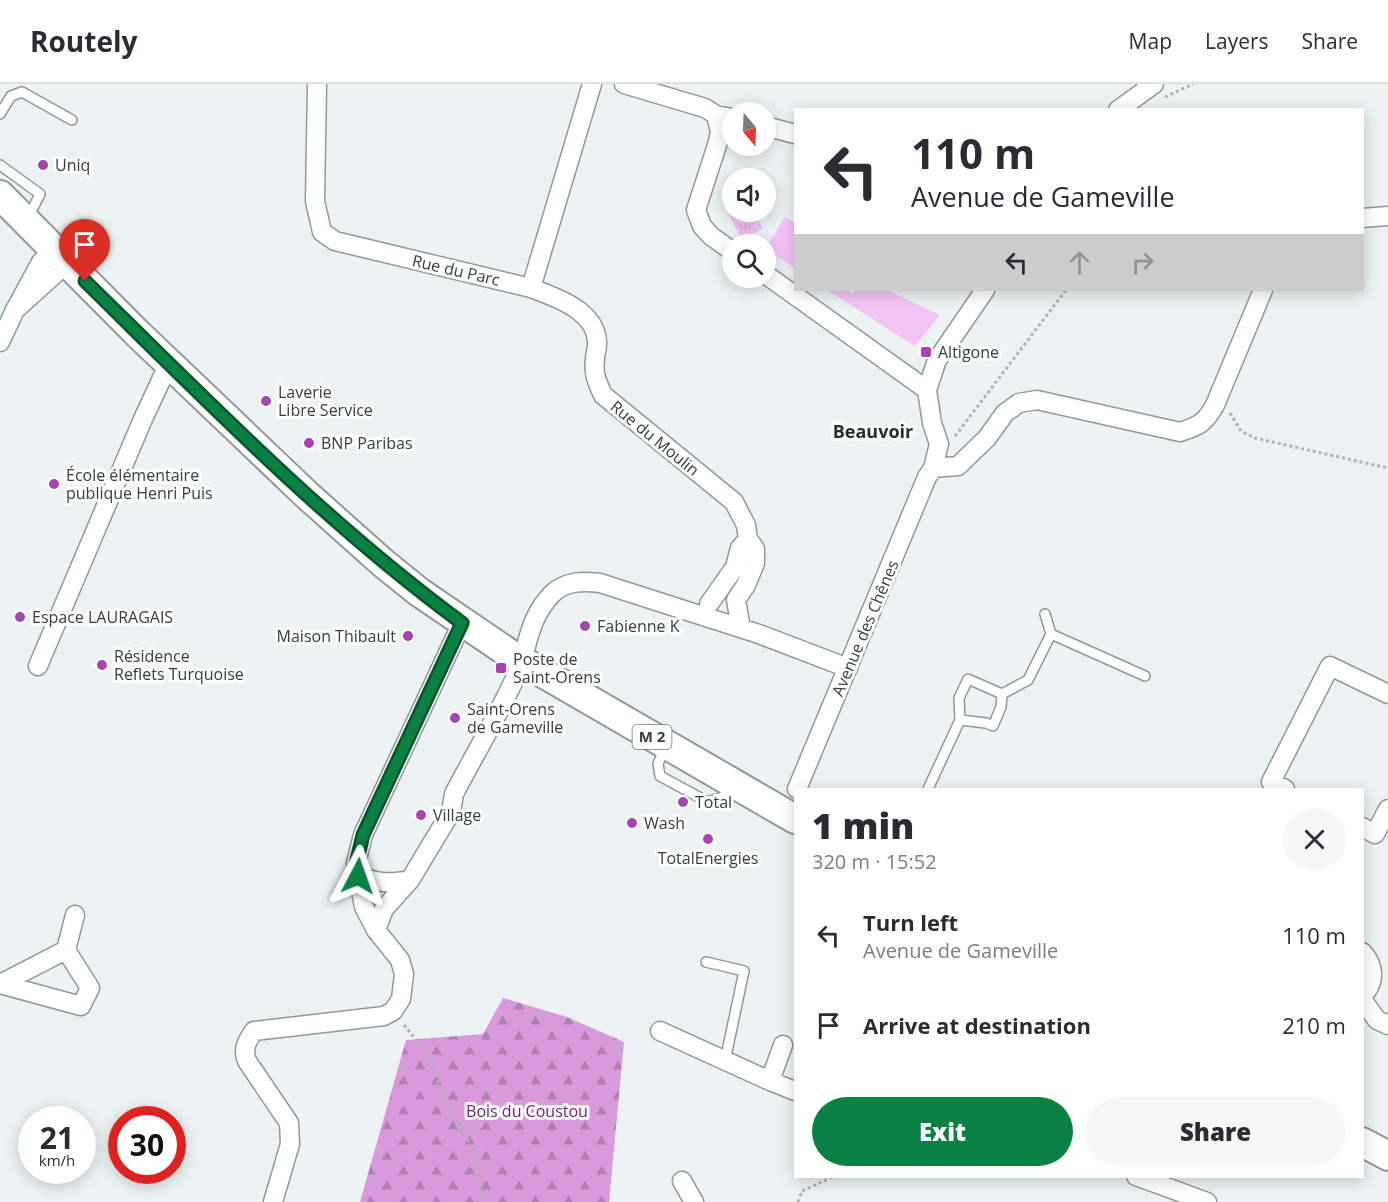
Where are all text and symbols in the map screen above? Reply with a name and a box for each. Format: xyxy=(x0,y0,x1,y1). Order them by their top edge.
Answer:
text: Routely xyxy=(30,22,137,60)
text: Map xyxy=(1129,27,1172,55)
text: Layers xyxy=(1205,27,1269,55)
text: Share xyxy=(1302,27,1358,55)
north arrow xyxy=(722,102,776,156)
map controls xyxy=(722,102,776,288)
text: 110 m xyxy=(911,124,1035,181)
icon: left xyxy=(812,132,890,210)
place label: Uniq xyxy=(55,154,90,176)
marker: Uniq xyxy=(36,158,50,172)
button: sound xyxy=(722,168,776,222)
text: Avenue de Gameville xyxy=(911,178,1175,215)
pin xyxy=(59,219,110,281)
icon: arrive xyxy=(68,228,101,261)
button: search xyxy=(722,234,776,288)
icon: left xyxy=(1000,246,1033,279)
icon: ahead xyxy=(1063,246,1096,279)
icon: right xyxy=(1126,246,1159,279)
street label: Rue du Parc xyxy=(410,249,502,291)
place label: Altigone xyxy=(938,341,999,363)
marker: Altigone xyxy=(919,345,933,359)
place label: Laverie Libre Service xyxy=(278,381,373,421)
marker: Laverie Libre Service xyxy=(259,394,273,408)
street label: Rue du Moulin xyxy=(606,395,704,481)
district label: Beauvoir xyxy=(833,419,913,443)
place label: BNP Paribas xyxy=(321,432,413,454)
marker: BNP Paribas xyxy=(302,436,316,450)
place label: École élémentaire publique Henri Puis xyxy=(66,464,213,504)
marker: École élémentaire publique Henri Puis xyxy=(47,477,61,491)
street label: Avenue des Chênes xyxy=(826,557,904,699)
place label: Espace LAURAGAIS xyxy=(32,606,173,628)
marker: Espace LAURAGAIS xyxy=(13,610,27,624)
place label: Fabienne K xyxy=(597,615,680,637)
marker: Fabienne K xyxy=(578,619,592,633)
place label: Maison Thibault xyxy=(277,625,396,647)
marker: Maison Thibault xyxy=(401,629,415,643)
place label: Résidence Reflets Turquoise xyxy=(114,645,244,685)
place label: Poste de Saint-Orens xyxy=(513,648,601,688)
marker: Résidence Reflets Turquoise xyxy=(95,658,109,672)
marker: Poste de Saint-Orens xyxy=(494,661,508,675)
place label: Saint-Orens de Gameville xyxy=(467,698,563,738)
marker: Saint-Orens de Gameville xyxy=(448,711,462,725)
road number: M 2 xyxy=(632,725,672,749)
place label: Total xyxy=(695,791,732,813)
marker: Total xyxy=(676,795,690,809)
text: 1 min xyxy=(812,801,914,850)
place label: Village xyxy=(433,804,481,826)
marker: Village xyxy=(414,808,428,822)
button: close xyxy=(1283,808,1346,871)
place label: Wash xyxy=(644,812,685,834)
marker: Wash xyxy=(625,816,639,830)
marker: TotalEnergies xyxy=(701,832,715,846)
position arrow xyxy=(326,844,390,908)
place label: TotalEnergies xyxy=(658,847,758,869)
text: 320 m · 15:52 xyxy=(812,848,937,875)
text: Turn left xyxy=(863,907,958,937)
icon: left xyxy=(812,919,845,952)
text: 110 m xyxy=(1282,920,1346,950)
text: Avenue de Gameville xyxy=(863,937,1058,964)
icon: arrive xyxy=(812,1009,845,1042)
text: Arrive at destination xyxy=(863,1010,1091,1040)
text: 210 m xyxy=(1282,1010,1346,1040)
button: Exit xyxy=(812,1097,1073,1166)
button: Share xyxy=(1085,1097,1346,1166)
park label: Bois du Coustou xyxy=(466,1100,588,1122)
speed limit sign: 30 xyxy=(108,1106,186,1184)
text: 21 xyxy=(40,1117,74,1158)
text: km/h xyxy=(39,1150,75,1170)

